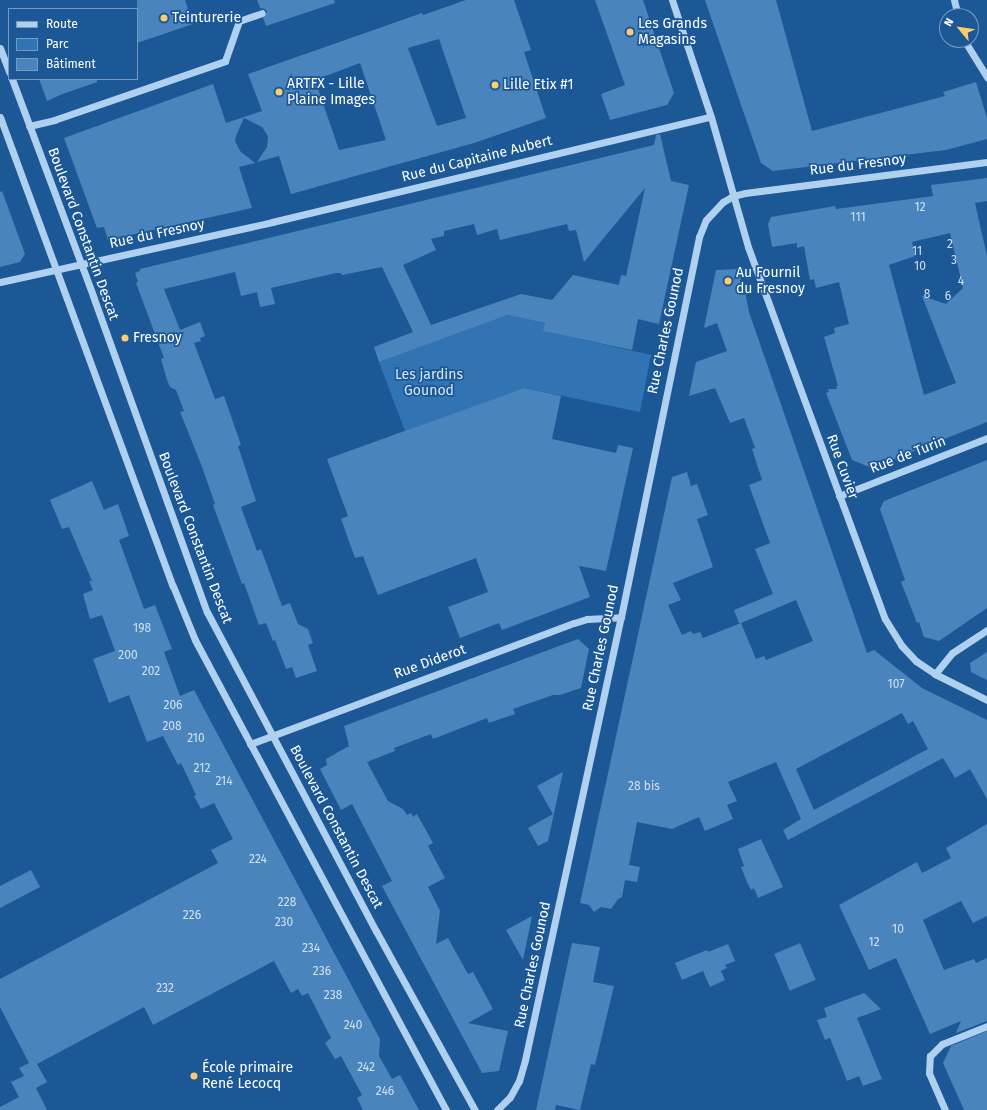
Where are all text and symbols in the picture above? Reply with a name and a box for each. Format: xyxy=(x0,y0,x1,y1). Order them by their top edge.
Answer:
legend xyxy=(8,8,138,80)
north arrow xyxy=(939,8,979,48)
place label: Teinturerie xyxy=(172,10,241,26)
marker: Teinturerie xyxy=(159,13,169,23)
place label: Les Grands Magasins xyxy=(638,16,707,48)
text: N xyxy=(941,16,956,29)
text: Route xyxy=(46,17,78,31)
marker: Les Grands Magasins xyxy=(625,27,635,37)
text: Parc xyxy=(46,37,69,51)
text: Bâtiment xyxy=(46,57,96,71)
place label: ARTFX - Lille Plaine Images xyxy=(287,76,375,108)
place label: Lille Etix #1 xyxy=(503,77,574,93)
marker: Lille Etix #1 xyxy=(490,80,500,90)
marker: ARTFX - Lille Plaine Images xyxy=(274,87,284,97)
street label: Rue du Capitaine Aubert xyxy=(400,132,554,186)
street label: Boulevard Constantin Descat xyxy=(44,145,122,323)
street label: Rue du Fresnoy xyxy=(809,151,907,179)
house number: 12 xyxy=(914,201,926,215)
house number: 111 xyxy=(850,211,866,225)
street label: Rue du Fresnoy xyxy=(108,216,206,252)
house number: 2 xyxy=(947,238,953,252)
house number: 11 xyxy=(912,245,922,259)
house number: 3 xyxy=(951,254,957,268)
house number: 10 xyxy=(914,260,926,274)
place label: Au Fournil du Fresnoy xyxy=(736,265,805,298)
street label: Rue Charles Gounod xyxy=(644,266,688,396)
house number: 4 xyxy=(958,275,964,289)
marker: Au Fournil du Fresnoy xyxy=(723,276,733,286)
house number: 8 xyxy=(924,288,930,302)
house number: 6 xyxy=(945,290,951,304)
place label: Fresnoy xyxy=(133,330,182,346)
marker: Fresnoy xyxy=(120,333,130,343)
park label: Les jardins Gounod xyxy=(395,367,463,400)
street label: Rue Cuvier xyxy=(823,432,861,502)
street label: Rue de Turin xyxy=(868,433,948,477)
street label: Boulevard Constantin Descat xyxy=(154,450,236,626)
street label: Rue Charles Gounod xyxy=(579,583,623,713)
house number: 198 xyxy=(133,622,151,636)
street label: Rue Diderot xyxy=(392,641,468,683)
house number: 200 xyxy=(118,649,138,663)
house number: 202 xyxy=(142,665,160,679)
house number: 107 xyxy=(888,678,904,692)
house number: 206 xyxy=(163,699,183,713)
house number: 208 xyxy=(162,720,182,734)
house number: 210 xyxy=(187,732,205,746)
street label: Boulevard Constantin Descat xyxy=(286,743,386,911)
house number: 212 xyxy=(194,762,210,776)
house number: 214 xyxy=(215,775,233,789)
house number: 28 bis xyxy=(628,780,660,794)
house number: 224 xyxy=(249,853,267,867)
house number: 228 xyxy=(278,896,296,910)
street label: Rue Charles Gounod xyxy=(511,900,555,1030)
house number: 226 xyxy=(183,909,201,923)
house number: 230 xyxy=(275,916,293,930)
house number: 10 xyxy=(892,923,904,937)
house number: 12 xyxy=(868,936,880,950)
house number: 234 xyxy=(302,942,320,956)
house number: 236 xyxy=(313,965,331,979)
house number: 232 xyxy=(156,982,174,996)
house number: 238 xyxy=(324,989,342,1003)
house number: 240 xyxy=(344,1019,362,1033)
place label: École primaire René Lecocq xyxy=(202,1060,293,1092)
house number: 242 xyxy=(357,1061,375,1075)
marker: École primaire René Lecocq xyxy=(189,1071,199,1081)
house number: 246 xyxy=(376,1085,394,1099)

